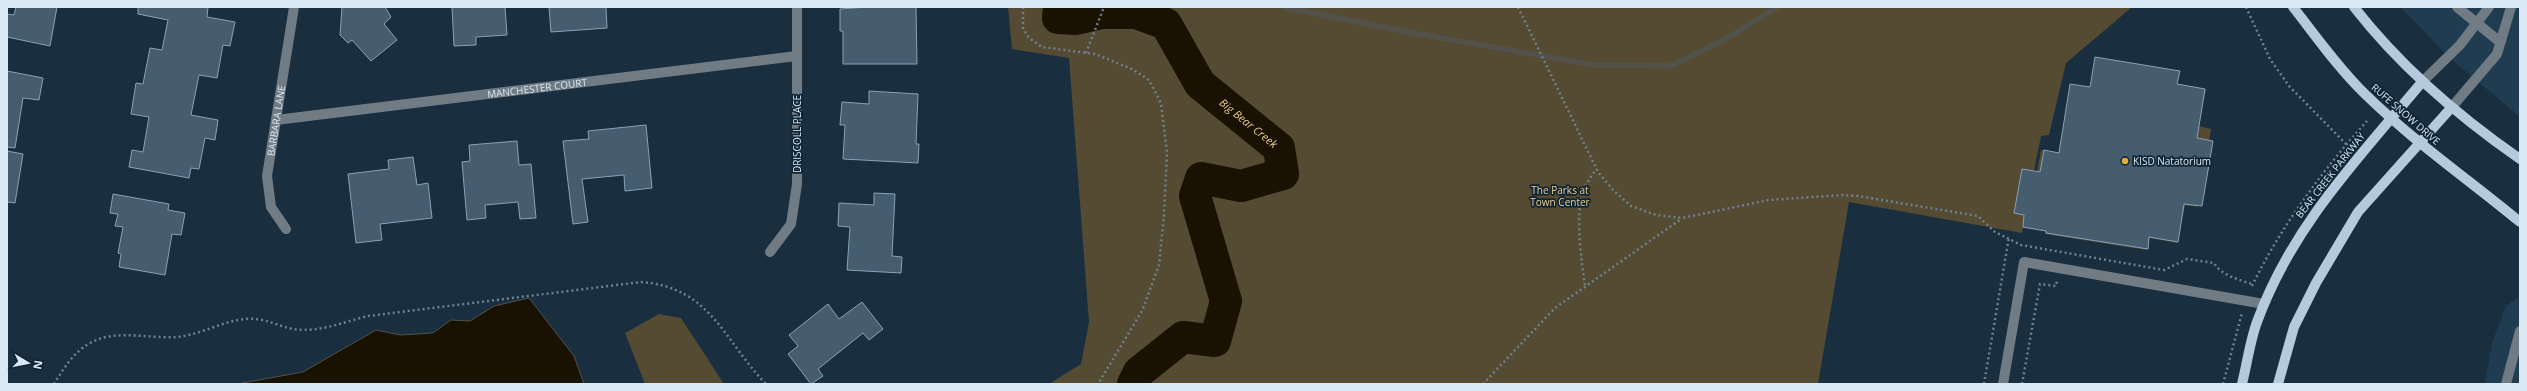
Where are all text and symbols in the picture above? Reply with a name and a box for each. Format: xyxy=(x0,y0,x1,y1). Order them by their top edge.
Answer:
street label: MANCHESTER COURT xyxy=(486,75,588,101)
street label: RUFE SNOW DRIVE xyxy=(2369,80,2443,148)
street label: BARBARA LANE xyxy=(263,84,288,157)
street label: DRISCOLL PLACE xyxy=(790,95,804,173)
water label: Big Bear Creek xyxy=(1217,95,1281,151)
street label: BEAR CREEK PARKWAY xyxy=(2292,129,2368,221)
place label: KISD Natatorium xyxy=(2133,154,2211,168)
marker: KISD Natatorium xyxy=(2120,156,2130,166)
park label: The Parks at Town Center xyxy=(1530,183,1590,209)
north arrow xyxy=(8,343,48,383)
text: N xyxy=(30,359,47,371)

